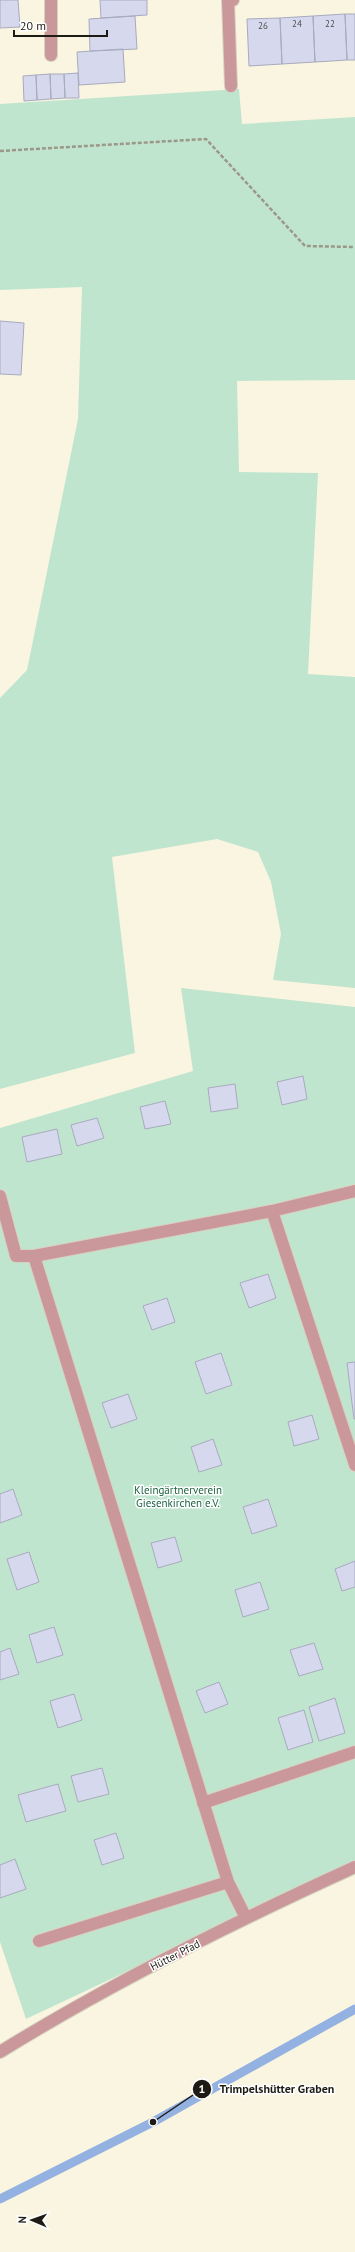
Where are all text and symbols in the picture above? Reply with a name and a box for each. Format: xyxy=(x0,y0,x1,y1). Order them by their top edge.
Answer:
scale bar xyxy=(14,12,107,38)
text: 20 m xyxy=(20,18,46,33)
house number: 24 xyxy=(292,18,302,29)
house number: 22 xyxy=(325,18,335,29)
house number: 26 xyxy=(258,20,268,31)
park label: Kleingärtnerverein Giesenkirchen e.V. xyxy=(134,1483,222,1510)
street label: Hütter Pfad xyxy=(148,1936,202,1973)
callout: Trimpelshütter Graben xyxy=(192,2077,343,2101)
text: 1 xyxy=(199,2081,205,2096)
text: Trimpelshütter Graben xyxy=(220,2081,334,2096)
north arrow xyxy=(12,2200,52,2240)
text: N xyxy=(15,2216,29,2224)

